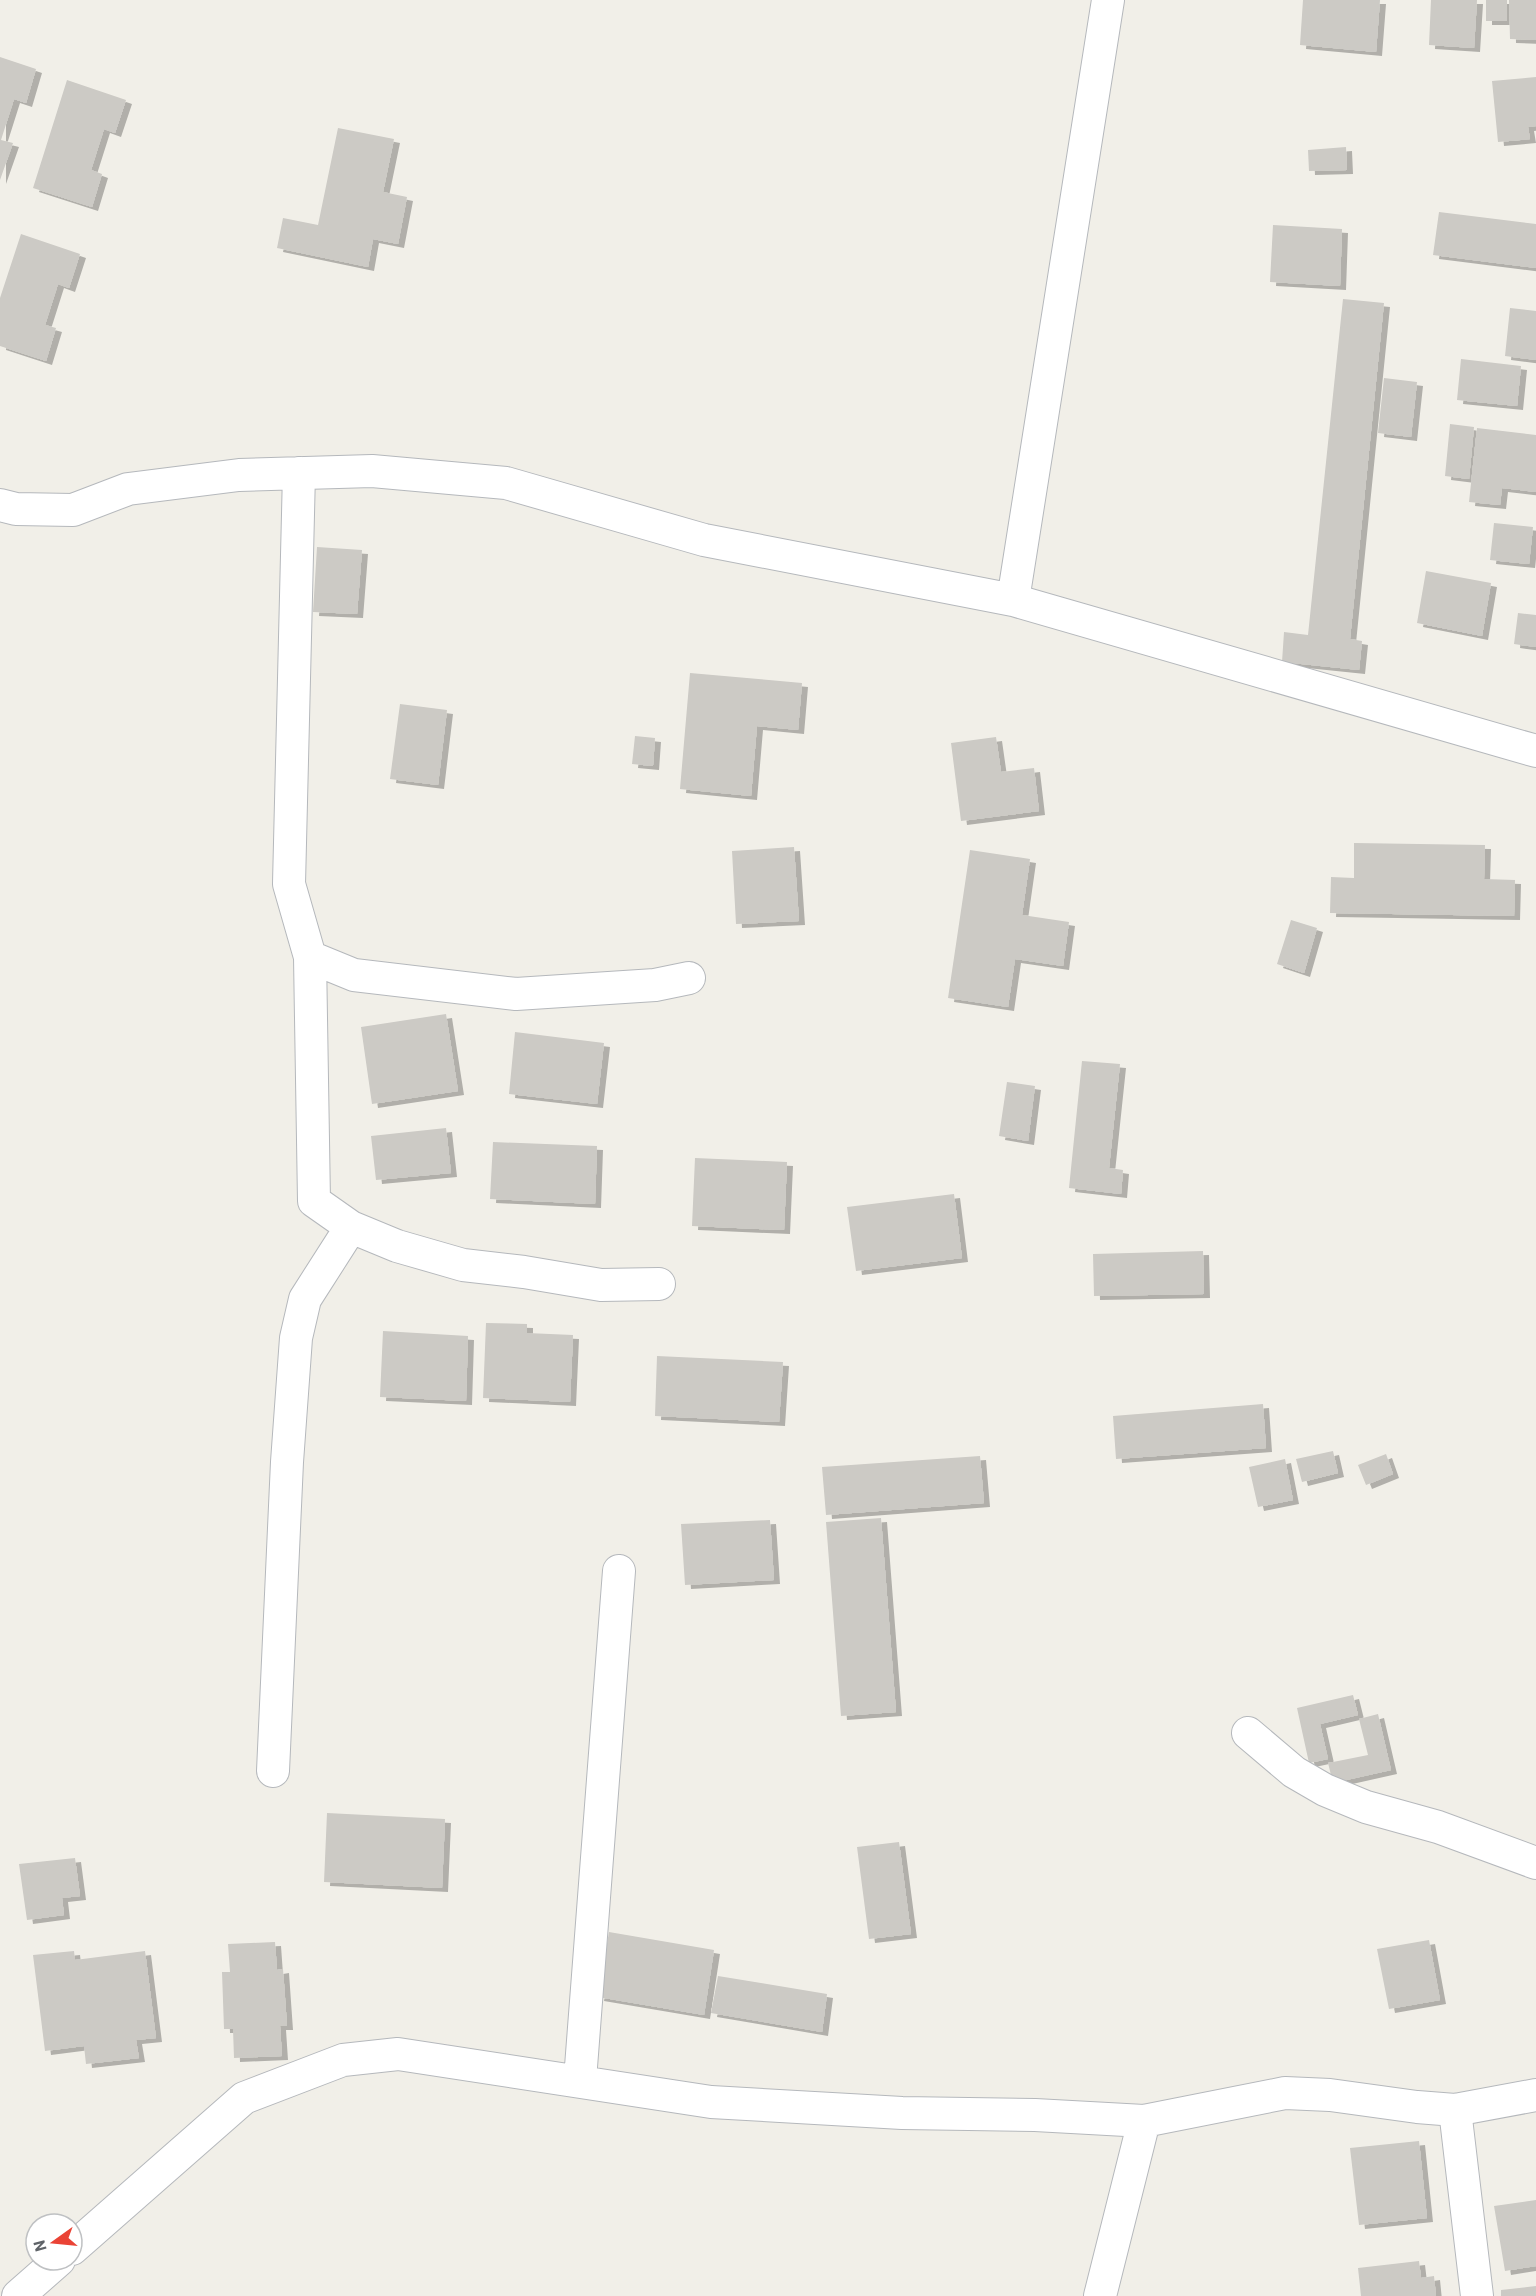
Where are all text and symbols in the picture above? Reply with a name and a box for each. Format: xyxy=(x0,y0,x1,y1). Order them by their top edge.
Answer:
north arrow xyxy=(24,2212,84,2272)
text: N xyxy=(28,2238,50,2254)

